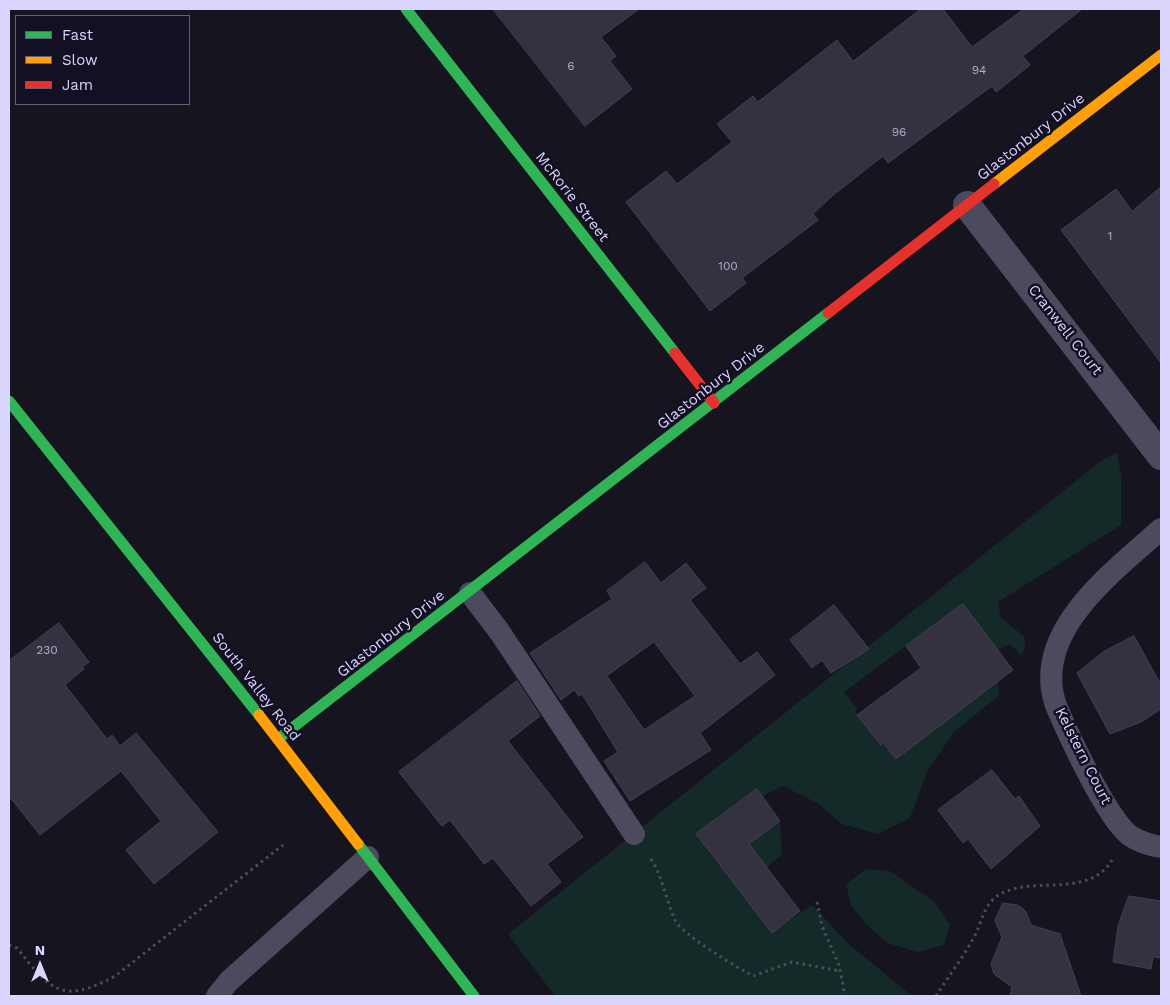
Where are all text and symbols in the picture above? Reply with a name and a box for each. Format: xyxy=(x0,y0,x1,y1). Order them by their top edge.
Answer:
legend xyxy=(15,15,190,105)
text: Fast xyxy=(62,26,93,44)
text: Slow xyxy=(62,51,98,69)
house number: 6 xyxy=(567,59,575,73)
house number: 94 xyxy=(972,63,986,77)
text: Jam xyxy=(62,76,93,94)
street label: Glastonbury Drive xyxy=(974,89,1088,185)
house number: 96 xyxy=(892,125,906,139)
street label: McRorie Street xyxy=(531,149,613,245)
house number: 1 xyxy=(1108,229,1112,243)
house number: 100 xyxy=(718,259,738,273)
street label: Cranwell Court xyxy=(1024,281,1106,379)
street label: Glastonbury Drive xyxy=(654,338,768,434)
street label: Glastonbury Drive xyxy=(334,586,448,682)
street label: South Valley Road xyxy=(208,629,304,745)
house number: 230 xyxy=(36,643,58,657)
street label: Kelstern Court xyxy=(1051,705,1115,807)
north arrow xyxy=(15,940,65,990)
text: N xyxy=(35,942,45,958)

